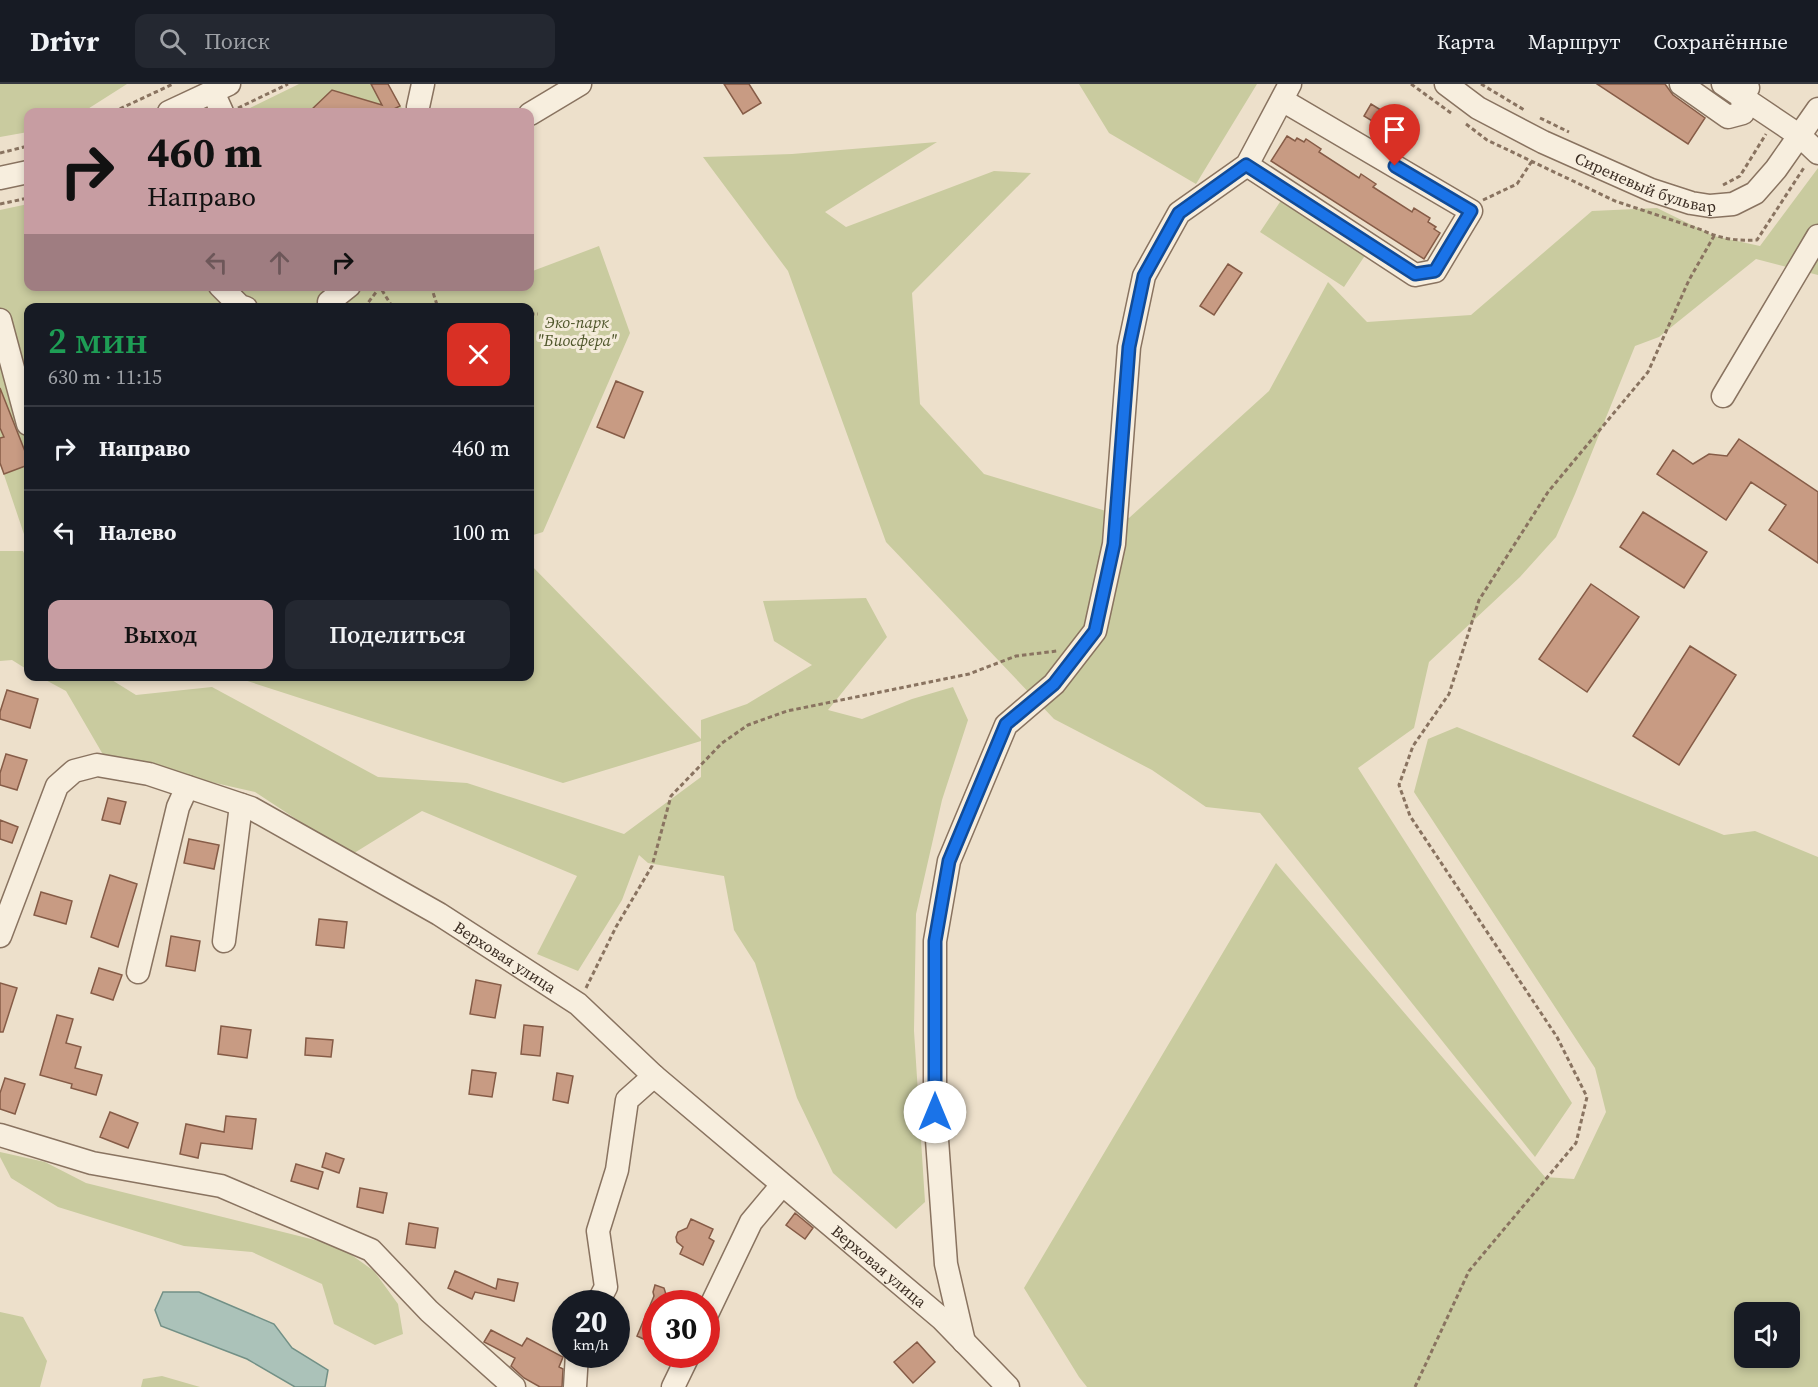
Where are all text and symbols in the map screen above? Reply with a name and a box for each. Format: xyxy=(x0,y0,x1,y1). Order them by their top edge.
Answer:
search box xyxy=(135,14,555,68)
text: Drivr xyxy=(30,22,99,60)
icon: search xyxy=(156,25,189,58)
text: Поиск xyxy=(204,26,270,56)
text: Карта xyxy=(1437,27,1495,56)
text: Маршрут xyxy=(1528,27,1621,56)
text: Сохранённые xyxy=(1654,27,1788,56)
pin xyxy=(1369,104,1420,166)
icon: arrive xyxy=(1378,113,1411,146)
text: 460 m xyxy=(147,123,262,181)
icon: right xyxy=(48,132,126,210)
street label: Сиреневый бульвар xyxy=(1571,147,1717,217)
text: Направо xyxy=(147,178,256,215)
icon: left xyxy=(200,246,233,279)
icon: ahead xyxy=(263,246,296,279)
icon: right xyxy=(326,246,359,279)
park label: Эко-парк "Биосфера" xyxy=(537,311,617,351)
text: 2 мин xyxy=(48,316,148,365)
button: close xyxy=(447,323,510,386)
text: 630 m · 11:15 xyxy=(48,363,162,391)
icon: right xyxy=(48,432,81,465)
text: Направо xyxy=(99,433,190,463)
text: 460 m xyxy=(452,433,510,463)
icon: left xyxy=(48,516,81,549)
text: Налево xyxy=(99,517,176,547)
text: 100 m xyxy=(452,517,510,547)
button: Выход xyxy=(48,600,273,669)
button: Поделиться xyxy=(285,600,510,669)
street label: Верховая улица xyxy=(450,916,561,999)
position arrow xyxy=(903,1080,967,1144)
street label: Верховая улица xyxy=(827,1220,932,1313)
speed limit sign: 30 xyxy=(642,1290,720,1368)
text: 20 xyxy=(575,1301,607,1342)
map controls xyxy=(1734,1302,1800,1368)
button: sound xyxy=(1734,1302,1800,1368)
text: km/h xyxy=(573,1334,609,1355)

